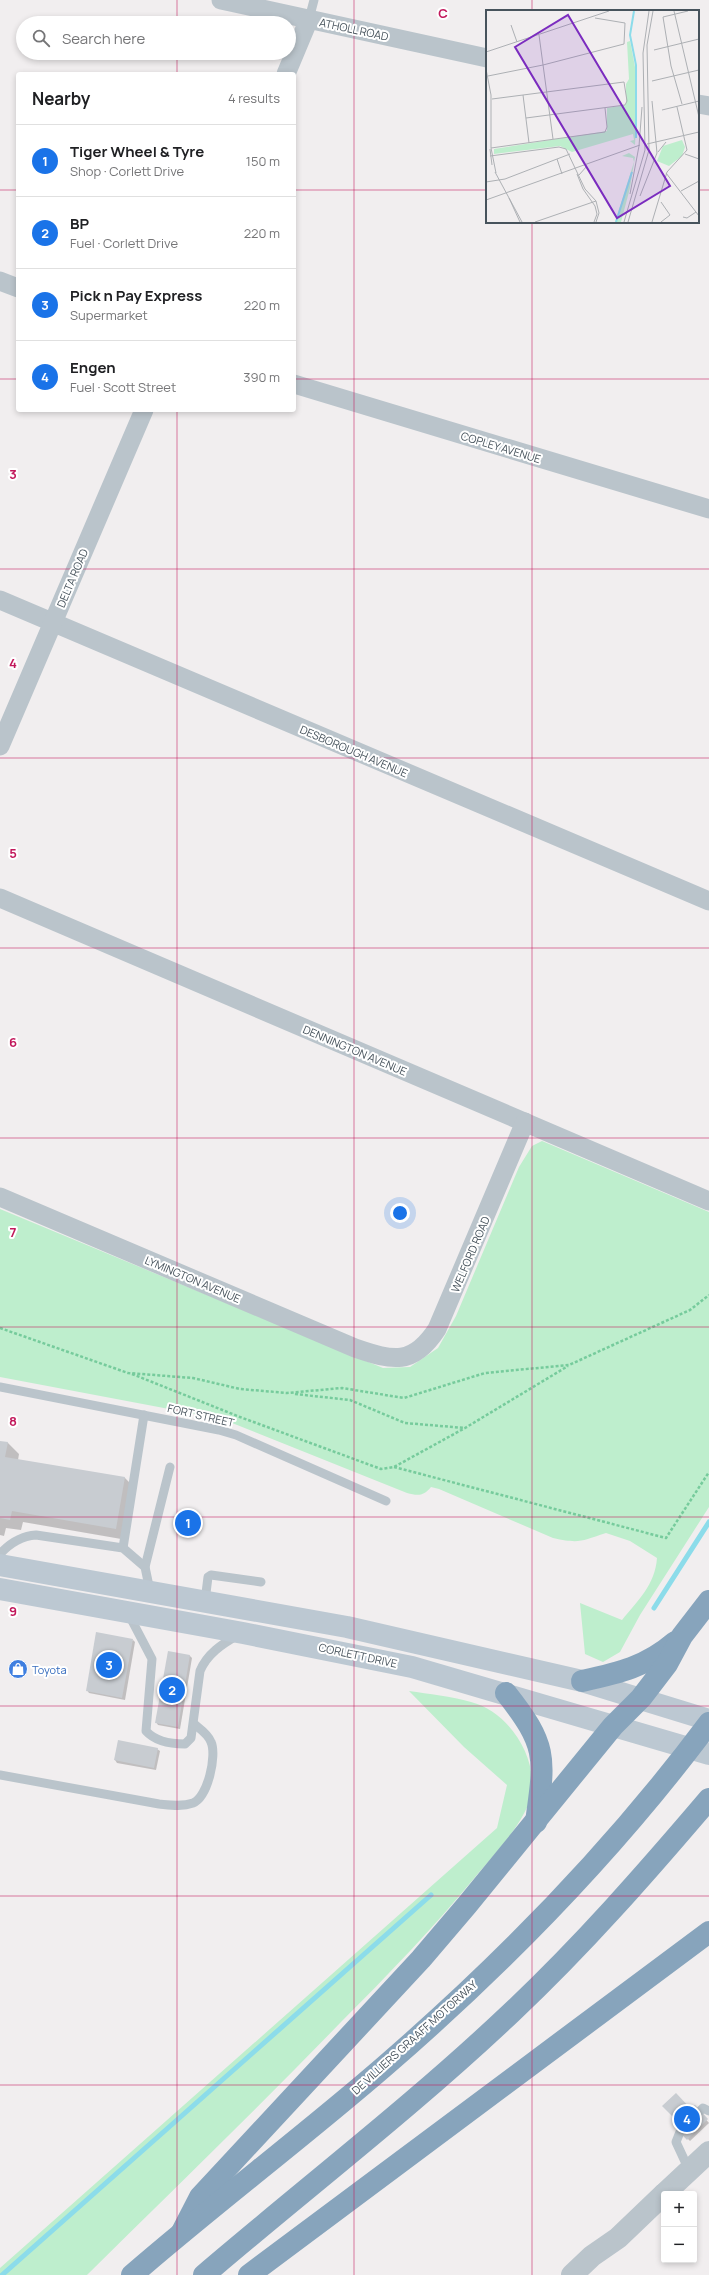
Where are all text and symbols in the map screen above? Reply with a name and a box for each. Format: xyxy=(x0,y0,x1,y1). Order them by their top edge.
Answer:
text: C xyxy=(438,4,448,22)
inset map xyxy=(486,10,699,223)
street label: ATHOLL ROAD xyxy=(318,14,390,44)
search box xyxy=(16,16,296,60)
icon: search xyxy=(30,27,52,49)
text: Search here xyxy=(62,28,145,49)
text: Nearby xyxy=(32,87,90,110)
text: 4 results xyxy=(228,89,280,107)
text: Tiger Wheel & Tyre xyxy=(70,141,204,162)
text: 1 xyxy=(42,152,48,170)
text: 150 m xyxy=(246,152,280,170)
text: Shop · Corlett Drive xyxy=(70,162,184,180)
text: BP xyxy=(70,213,89,234)
text: 2 xyxy=(41,224,49,242)
text: 220 m xyxy=(244,224,280,242)
text: Fuel · Corlett Drive xyxy=(70,234,178,252)
text: Pick n Pay Express xyxy=(70,285,202,306)
text: 3 xyxy=(41,296,49,314)
text: 220 m xyxy=(244,296,280,314)
text: Supermarket xyxy=(70,306,148,324)
text: Engen xyxy=(70,357,116,378)
text: 4 xyxy=(41,368,49,386)
text: 390 m xyxy=(243,368,280,386)
text: Fuel · Scott Street xyxy=(70,378,176,396)
street label: COPLEY AVENUE xyxy=(459,428,543,466)
text: 3 xyxy=(9,465,17,483)
street label: DELTA ROAD xyxy=(53,546,91,610)
text: 4 xyxy=(9,654,17,672)
street label: DESBOROUGH AVENUE xyxy=(298,722,410,780)
text: 5 xyxy=(9,844,17,862)
street label: DENNINGTON AVENUE xyxy=(301,1021,409,1079)
text: 6 xyxy=(9,1033,17,1051)
your location xyxy=(390,1203,410,1223)
street label: WELFORD ROAD xyxy=(447,1214,493,1294)
text: 7 xyxy=(10,1223,17,1241)
street label: LYMINGTON AVENUE xyxy=(143,1252,243,1306)
street label: FORT STREET xyxy=(166,1400,236,1430)
text: 8 xyxy=(9,1412,17,1430)
pin: 1 xyxy=(175,1508,201,1538)
text: 9 xyxy=(9,1602,17,1620)
street label: CORLETT DRIVE xyxy=(317,1639,399,1671)
pin: 3 xyxy=(96,1650,122,1680)
shop icon: Toyota xyxy=(7,1658,29,1680)
place label: Toyota xyxy=(32,1662,67,1677)
pin: 2 xyxy=(159,1675,185,1705)
street label: DE VILLIERS GRAAFF MOTORWAY xyxy=(348,1976,481,2097)
pin: 4 xyxy=(674,2104,700,2134)
map controls xyxy=(661,2191,697,2263)
button: + xyxy=(661,2191,697,2227)
button: − xyxy=(661,2227,697,2263)

